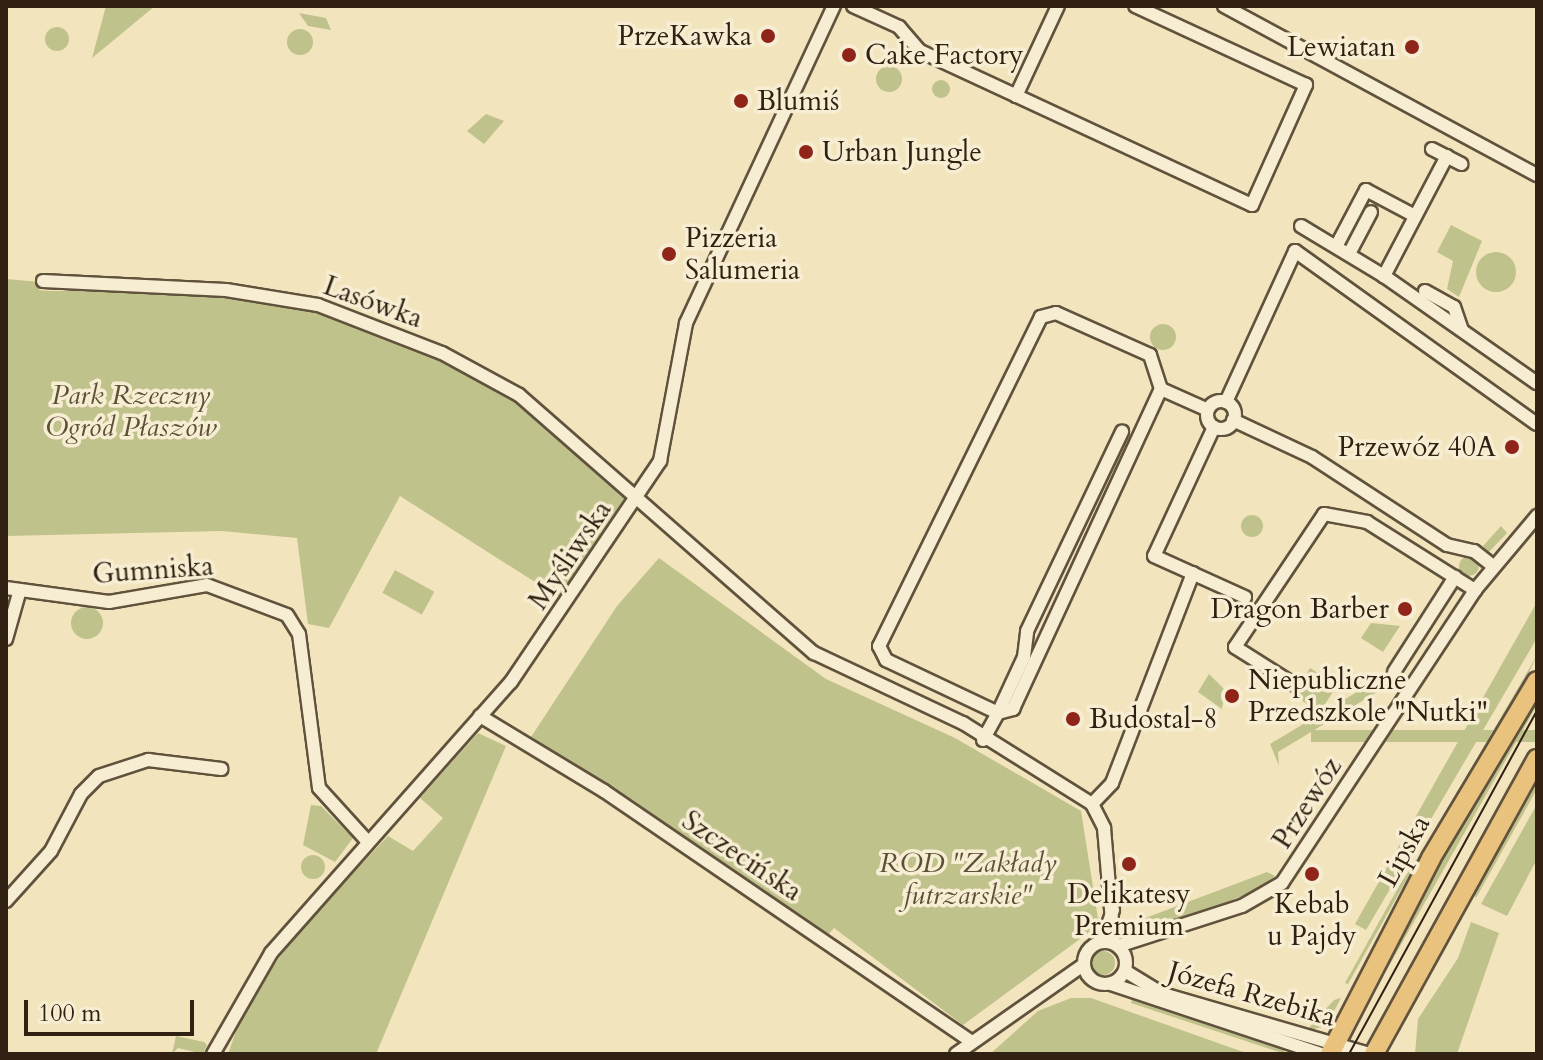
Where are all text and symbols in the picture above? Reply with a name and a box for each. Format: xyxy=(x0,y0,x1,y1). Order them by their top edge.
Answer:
place label: PrzeKawka xyxy=(618,19,752,53)
marker: PrzeKawka xyxy=(759,27,777,45)
place label: Lewiatan xyxy=(1287,30,1396,64)
place label: Cake Factory xyxy=(865,38,1024,72)
marker: Lewiatan xyxy=(1403,38,1421,56)
marker: Cake Factory xyxy=(840,46,858,64)
place label: Blumiś xyxy=(757,84,839,118)
marker: Blumiś xyxy=(732,92,750,110)
place label: Urban Jungle xyxy=(822,135,982,169)
marker: Urban Jungle xyxy=(797,143,815,161)
place label: Pizzeria Salumeria xyxy=(685,221,800,287)
marker: Pizzeria Salumeria xyxy=(660,245,678,263)
street label: Lasówka xyxy=(319,269,427,335)
park label: Park Rzeczny Ogród Płaszów xyxy=(45,378,217,444)
place label: Przewóz 40A xyxy=(1338,430,1496,464)
marker: Przewóz 40A xyxy=(1503,438,1521,456)
street label: Myśliwska xyxy=(521,494,619,616)
street label: Gumniska xyxy=(91,549,215,591)
place label: Dragon Barber xyxy=(1210,592,1389,626)
marker: Dragon Barber xyxy=(1396,600,1414,618)
place label: Niepubliczne Przedszkole "Nutki" xyxy=(1248,663,1488,729)
marker: Niepubliczne Przedszkole "Nutki" xyxy=(1223,687,1241,705)
place label: Budostal-8 xyxy=(1089,702,1218,736)
marker: Budostal-8 xyxy=(1064,710,1082,728)
street label: Przewóz xyxy=(1265,751,1349,855)
street label: Szczecińska xyxy=(676,804,808,908)
street label: Lipska xyxy=(1371,810,1437,892)
park label: ROD "Zakłady futrzarskie" xyxy=(879,846,1057,912)
marker: Delikatesy Premium xyxy=(1120,855,1138,873)
marker: Kebab u Pajdy xyxy=(1303,865,1321,883)
place label: Delikatesy Premium xyxy=(1067,877,1191,943)
place label: Kebab u Pajdy xyxy=(1267,887,1357,953)
street label: Józefa Rzebika xyxy=(1164,954,1340,1034)
scale bar xyxy=(28,984,198,1034)
text: 100 m xyxy=(38,997,102,1030)

